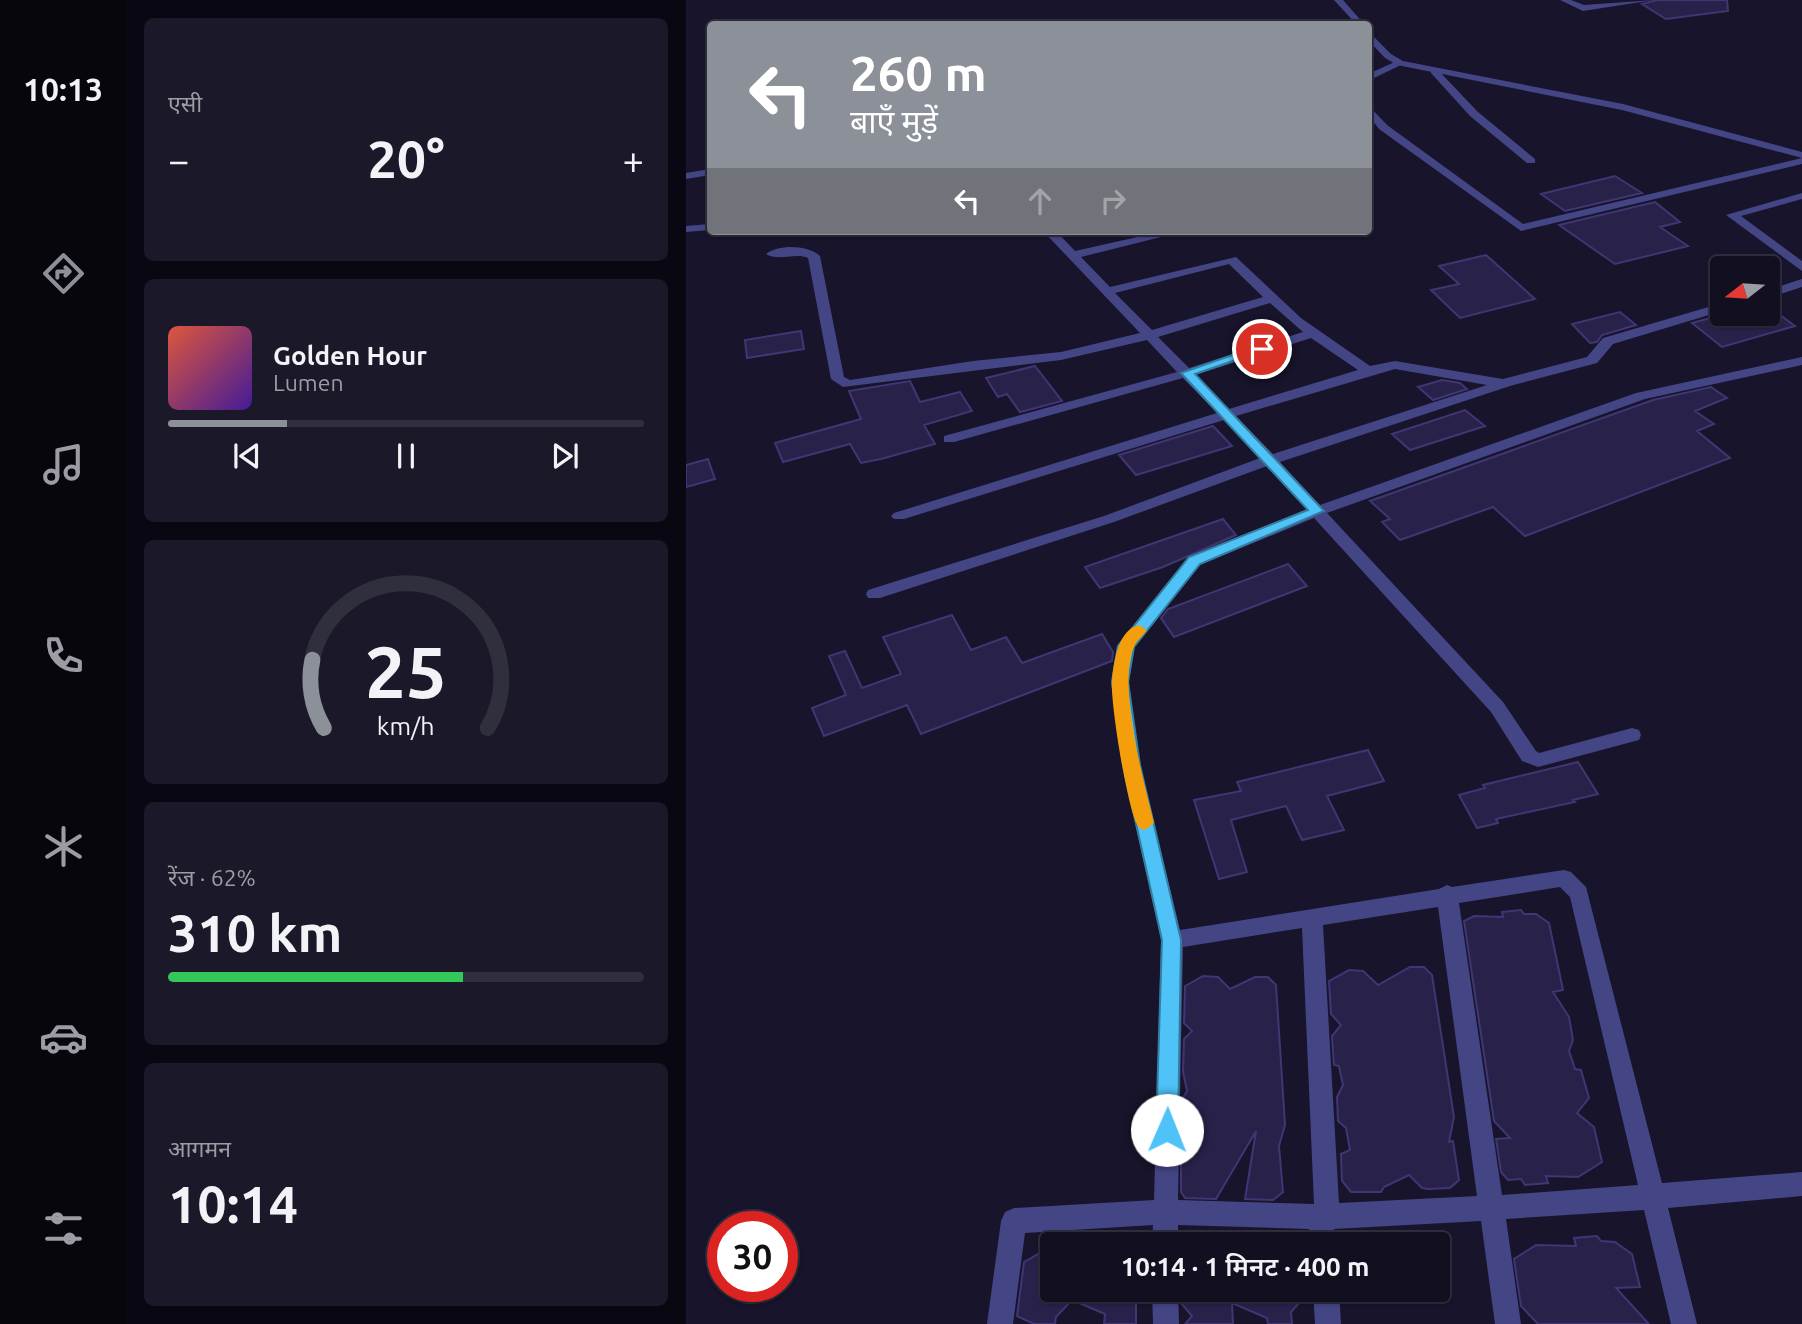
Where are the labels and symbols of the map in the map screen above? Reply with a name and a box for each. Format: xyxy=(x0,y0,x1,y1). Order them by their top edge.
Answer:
north arrow xyxy=(1710,256,1780,326)
pin xyxy=(1232,319,1292,379)
position arrow xyxy=(1130,1093,1204,1167)
speed limit sign: 30 xyxy=(707,1211,798,1302)

